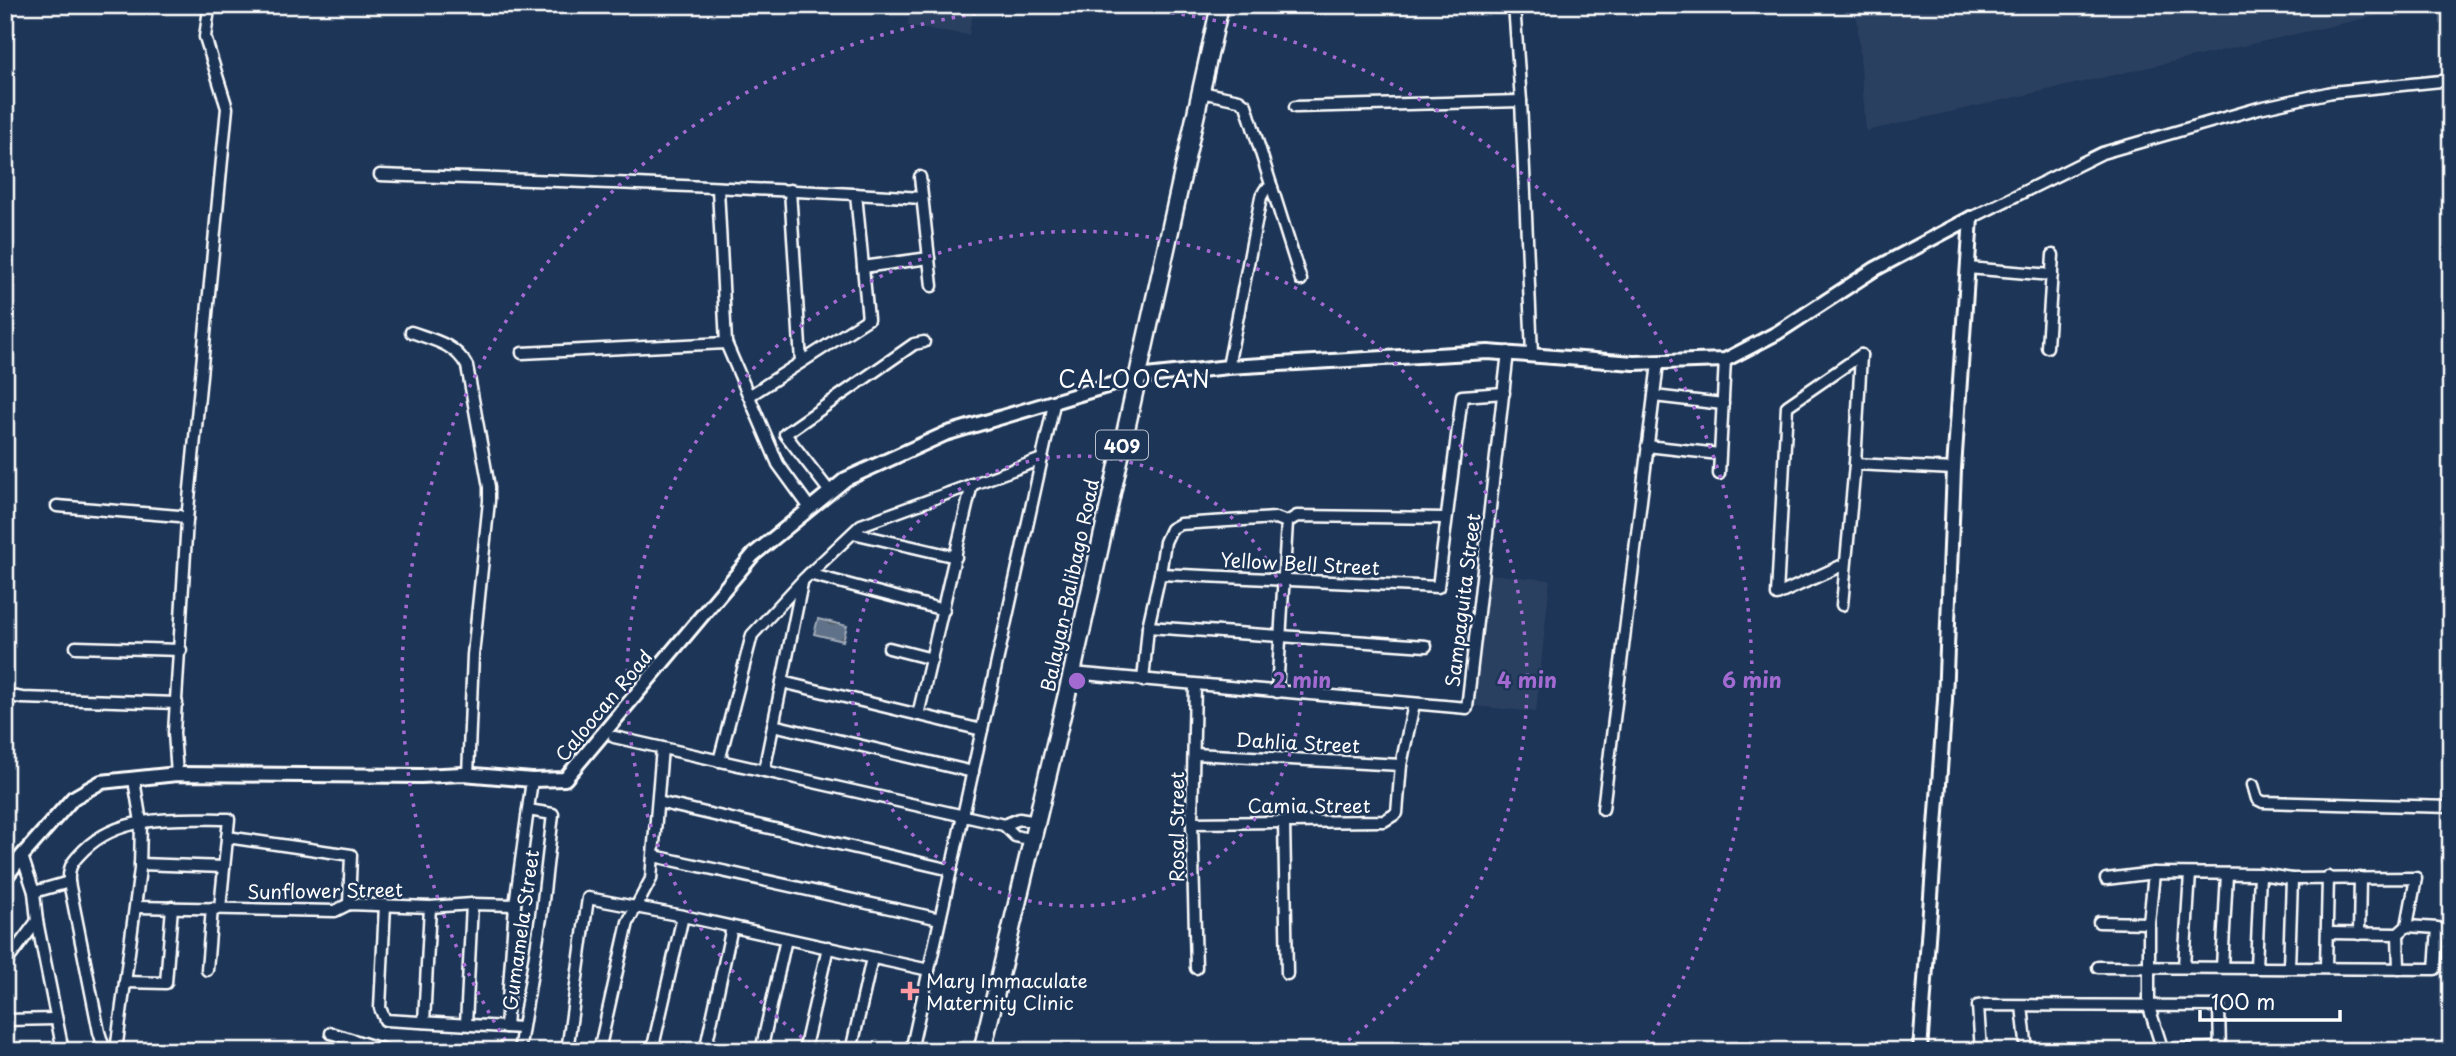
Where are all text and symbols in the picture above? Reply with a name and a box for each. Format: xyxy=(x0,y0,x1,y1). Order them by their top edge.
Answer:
district label: CALOOCAN xyxy=(1058,361,1212,396)
road number: 409 xyxy=(1096,430,1148,460)
street label: Balayan-Balibago Road xyxy=(1033,476,1105,694)
street label: Sampaguita Street xyxy=(1437,511,1487,688)
street label: Yellow Bell Street xyxy=(1220,545,1381,581)
street label: Caloocan Road xyxy=(548,643,658,767)
text: 2 min xyxy=(1273,663,1331,695)
text: 4 min xyxy=(1497,663,1557,695)
text: 6 min xyxy=(1722,663,1782,695)
centre of rings xyxy=(1065,669,1089,693)
street label: Dahlia Street xyxy=(1235,725,1361,759)
street label: Rosal Street xyxy=(1162,772,1190,882)
street label: Camia Street xyxy=(1247,791,1371,819)
street label: Gumamela Street xyxy=(495,847,545,1012)
street label: Sunflower Street xyxy=(247,875,403,905)
place label: Mary Immaculate Maternity Clinic xyxy=(926,966,1088,1016)
scale bar xyxy=(2200,979,2340,1023)
marker: Mary Immaculate Maternity Clinic xyxy=(900,981,920,1001)
text: 100 m xyxy=(2211,985,2275,1017)

